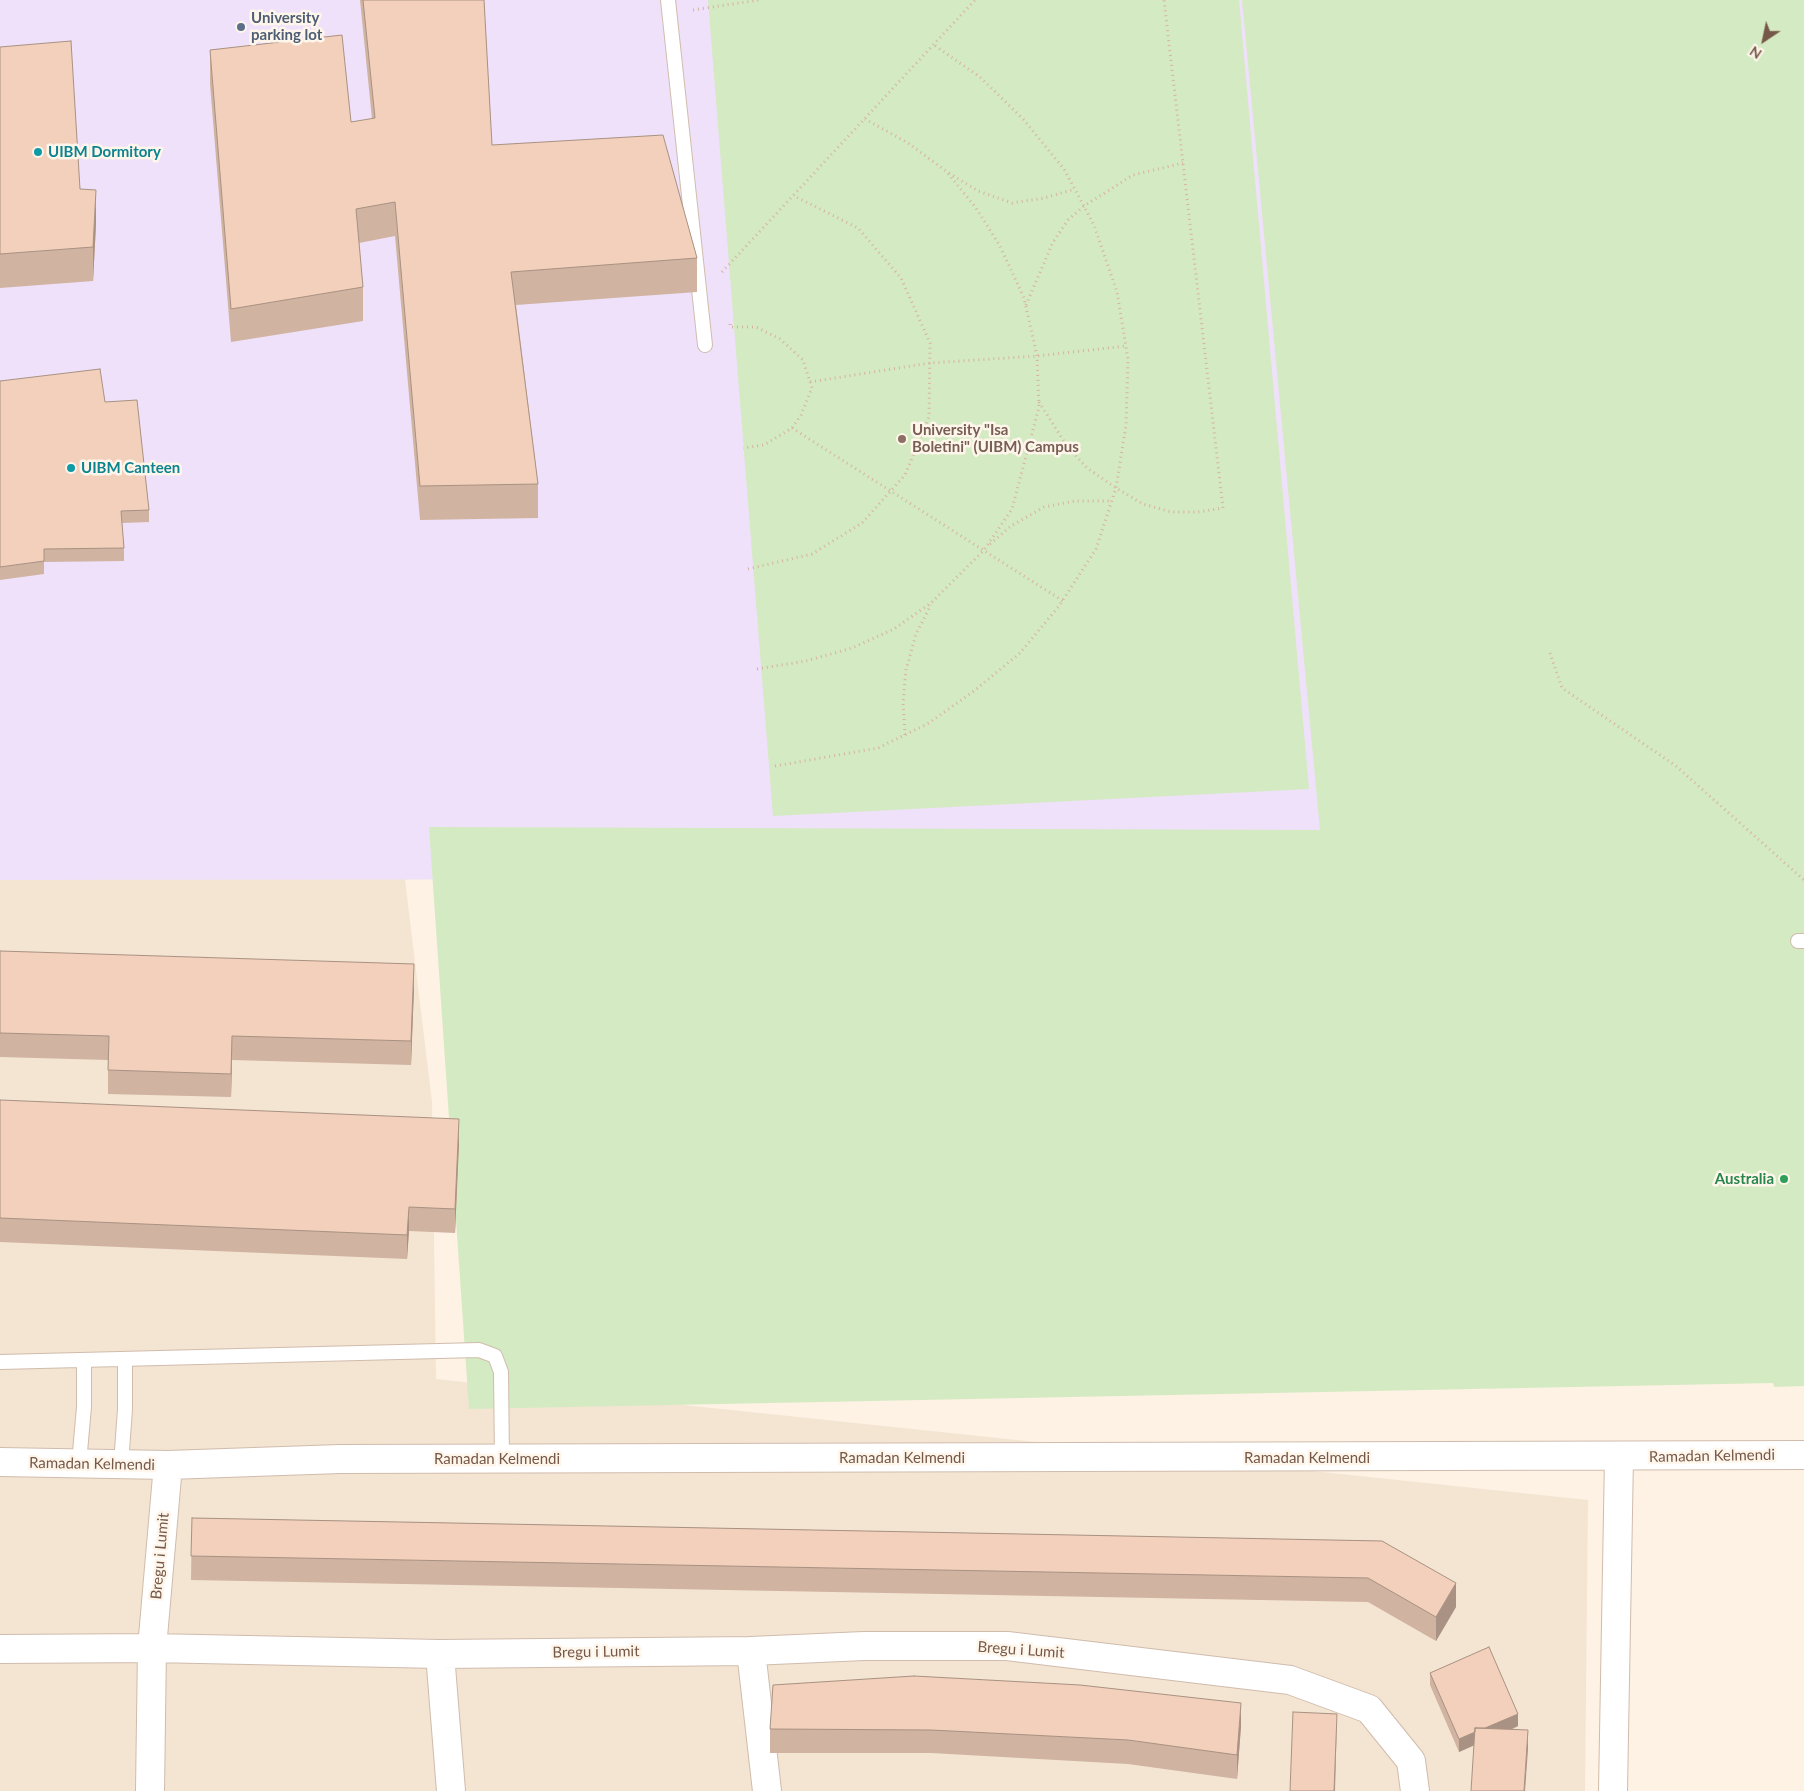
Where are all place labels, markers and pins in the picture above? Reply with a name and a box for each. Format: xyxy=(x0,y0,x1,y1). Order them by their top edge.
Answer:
place label: University parking lot xyxy=(251,9,322,44)
marker: University parking lot xyxy=(235,21,247,33)
place label: UIBM Dormitory xyxy=(48,143,161,161)
marker: UIBM Dormitory xyxy=(32,146,44,158)
place label: University "Isa Boletini" (UIBM) Campus xyxy=(912,421,1079,456)
marker: University "Isa Boletini" (UIBM) Campus xyxy=(896,433,908,445)
place label: UIBM Canteen xyxy=(81,459,180,477)
marker: UIBM Canteen xyxy=(65,462,77,474)
place label: Australia xyxy=(1715,1170,1774,1188)
marker: Australia xyxy=(1778,1173,1790,1185)

